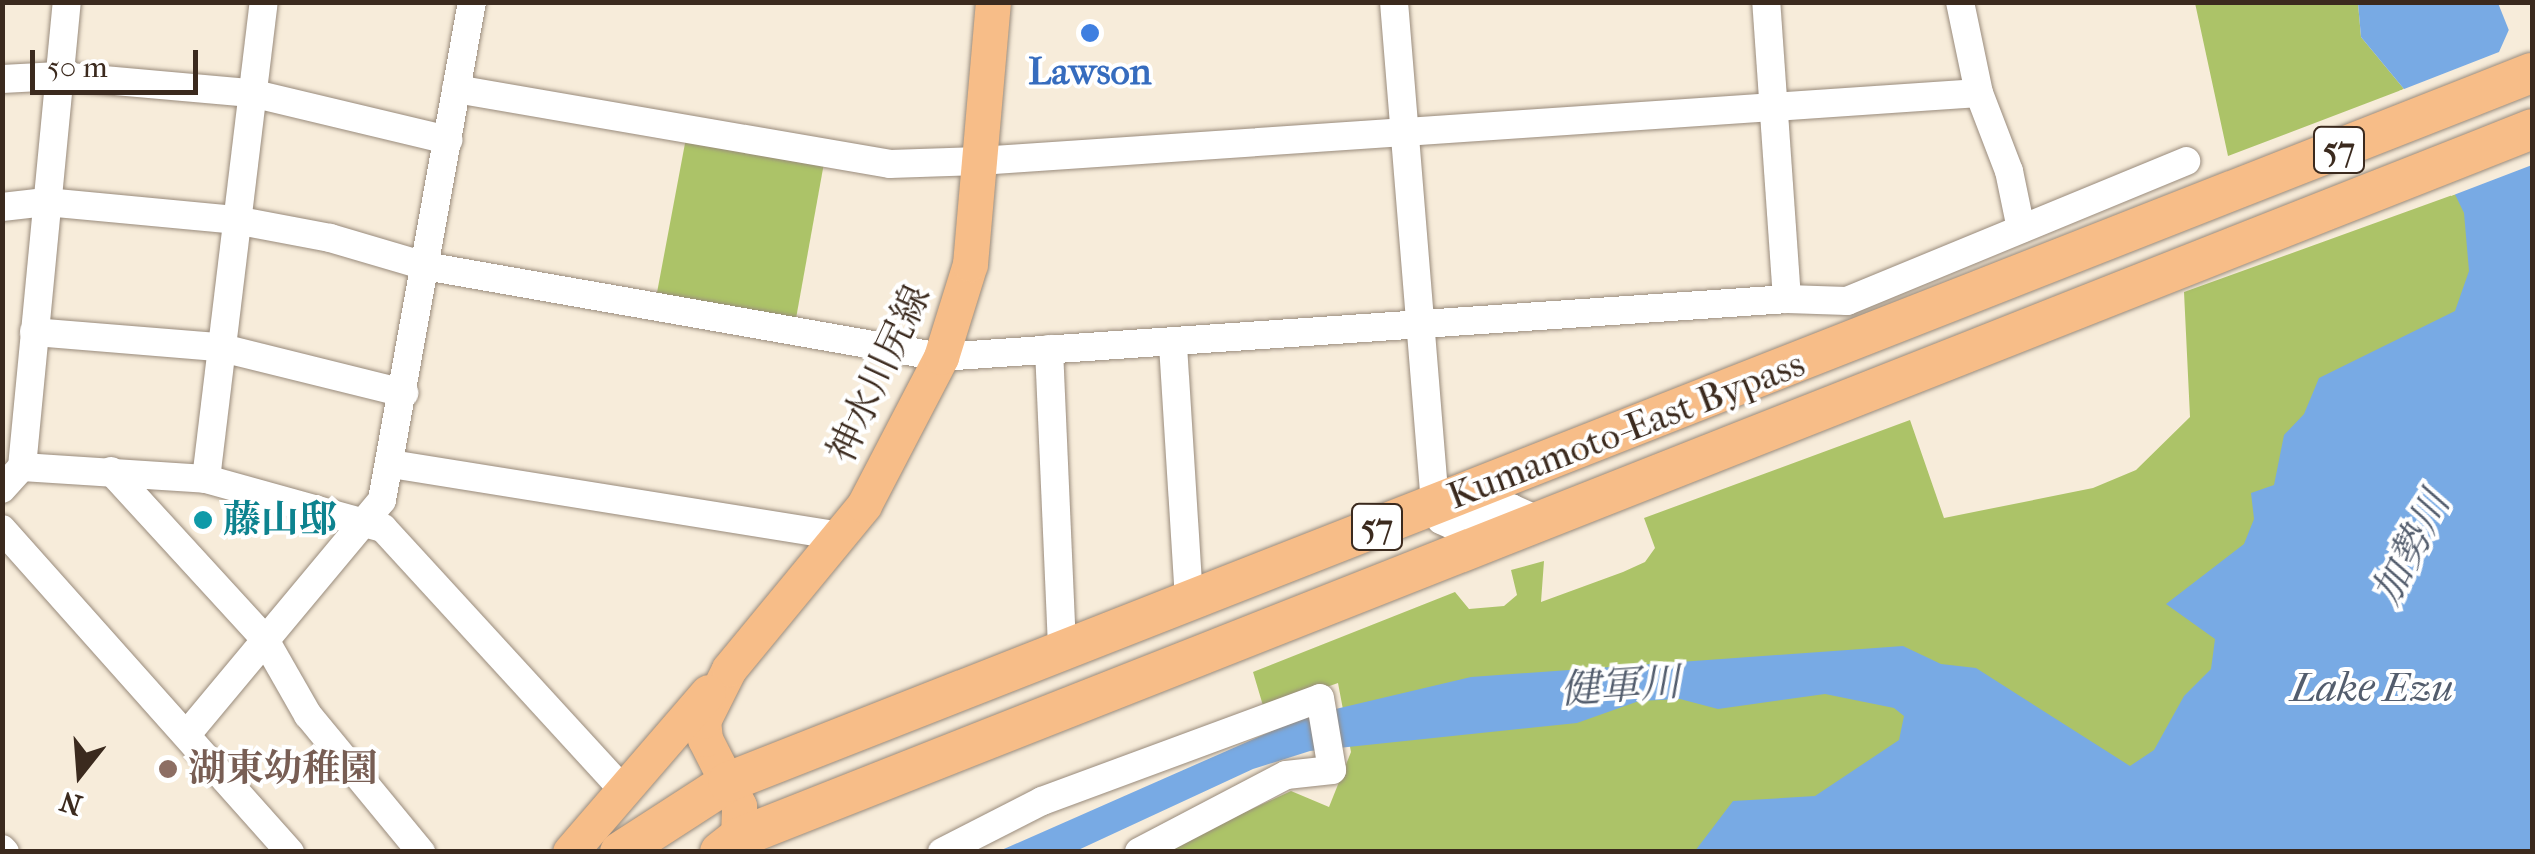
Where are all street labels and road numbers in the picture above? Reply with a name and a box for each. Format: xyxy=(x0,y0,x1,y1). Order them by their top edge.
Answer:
road number: 57 xyxy=(2312,120,2366,180)
street label: 神水川尻線 xyxy=(818,278,940,470)
street label: Kumamoto-East Bypass xyxy=(1441,341,1811,519)
road number: 57 xyxy=(1350,497,1404,557)

